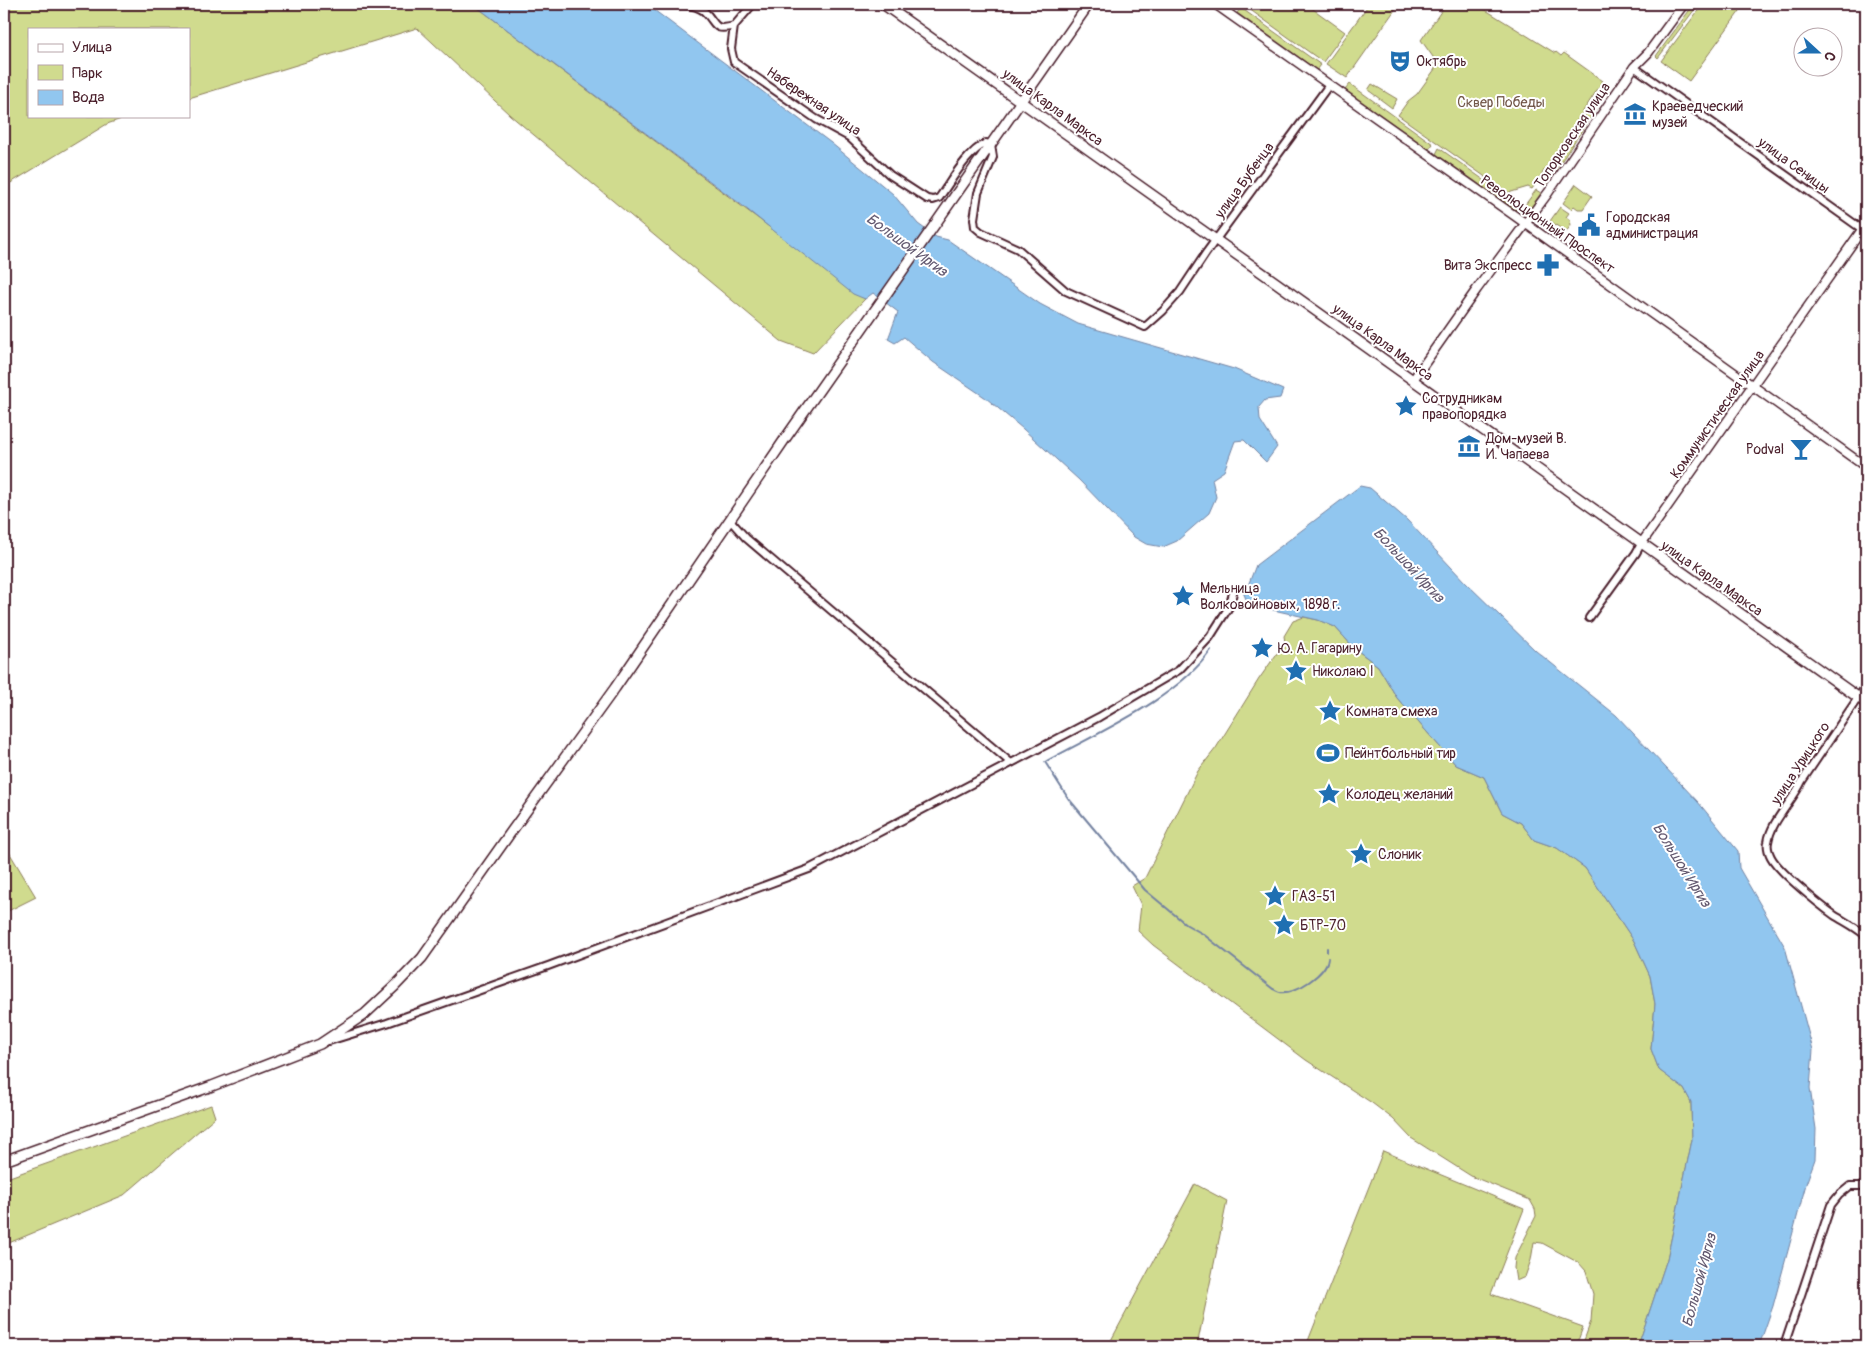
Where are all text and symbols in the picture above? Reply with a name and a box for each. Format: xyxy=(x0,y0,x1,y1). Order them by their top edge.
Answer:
legend xyxy=(28,28,190,118)
north arrow xyxy=(1792,28,1842,78)
text: Улица xyxy=(72,38,112,57)
theatre icon: Октябрь xyxy=(1387,48,1413,74)
text: С xyxy=(1820,49,1839,64)
place label: Октябрь xyxy=(1416,53,1467,70)
text: Парк xyxy=(72,64,103,83)
street label: Набережная улица xyxy=(763,64,864,139)
street label: улица Карла Маркса xyxy=(998,65,1106,150)
street label: Топорковская улица xyxy=(1531,79,1614,191)
text: Вода xyxy=(72,88,105,107)
park label: Сквер Победы xyxy=(1457,94,1545,111)
place label: Краеведческий музей xyxy=(1652,98,1744,131)
museum icon: Краеведческий музей xyxy=(1622,101,1648,127)
street label: улица Сеницы xyxy=(1754,133,1833,197)
street label: улица Бубенца xyxy=(1211,139,1278,222)
street label: Революционный Проспект xyxy=(1477,172,1618,277)
water label: Большой Иргиз xyxy=(862,209,952,282)
place label: Городская администрация xyxy=(1606,209,1698,242)
public building icon: Городская администрация xyxy=(1576,212,1602,238)
pharmacy icon: Вита Экспресс xyxy=(1535,252,1561,278)
place label: Вита Экспресс xyxy=(1444,257,1532,274)
street label: улица Карла Маркса xyxy=(1328,300,1436,385)
street label: Коммунистическая улица xyxy=(1667,347,1768,482)
place label: Сотрудникам правопорядка xyxy=(1422,390,1507,423)
place icon: Сотрудникам правопорядка xyxy=(1393,393,1419,419)
place label: Дом-музей В. И. Чапаева xyxy=(1485,430,1567,463)
museum icon: Дом-музей В. И. Чапаева xyxy=(1456,433,1482,459)
bar icon: Podval xyxy=(1788,436,1814,462)
place label: Podval xyxy=(1746,441,1784,458)
water label: Большой Иргиз xyxy=(1369,524,1449,608)
street label: улица Карла Маркса xyxy=(1657,536,1766,620)
place label: Мельница Волковойновых, 1898 г. xyxy=(1200,580,1340,613)
place icon: Мельница Волковойновых, 1898 г. xyxy=(1170,583,1196,609)
place icon: Ю. А. Гагарину xyxy=(1249,635,1275,661)
place label: Ю. А. Гагарину xyxy=(1278,640,1362,657)
place icon: Николаю I xyxy=(1283,658,1309,684)
place label: Николаю I xyxy=(1312,663,1374,680)
place icon: Комната смеха xyxy=(1317,698,1343,724)
place label: Комната смеха xyxy=(1346,703,1438,720)
street label: улица Урицкого xyxy=(1767,718,1834,809)
sports icon: Пейнтбольный тир xyxy=(1315,740,1341,766)
place label: Пейнтбольный тир xyxy=(1345,745,1456,762)
place icon: Колодец желаний xyxy=(1316,781,1342,807)
place label: Колодец желаний xyxy=(1346,786,1453,803)
water label: Большой Иргиз xyxy=(1648,819,1715,912)
place icon: Слоник xyxy=(1348,841,1374,867)
place label: Слоник xyxy=(1378,846,1422,863)
place icon: ГАЗ-51 xyxy=(1262,883,1288,909)
place label: ГАЗ-51 xyxy=(1292,888,1335,905)
place icon: БТР-70 xyxy=(1271,912,1297,938)
place label: БТР-70 xyxy=(1300,917,1346,934)
water label: Большой Иргиз xyxy=(1678,1231,1721,1329)

